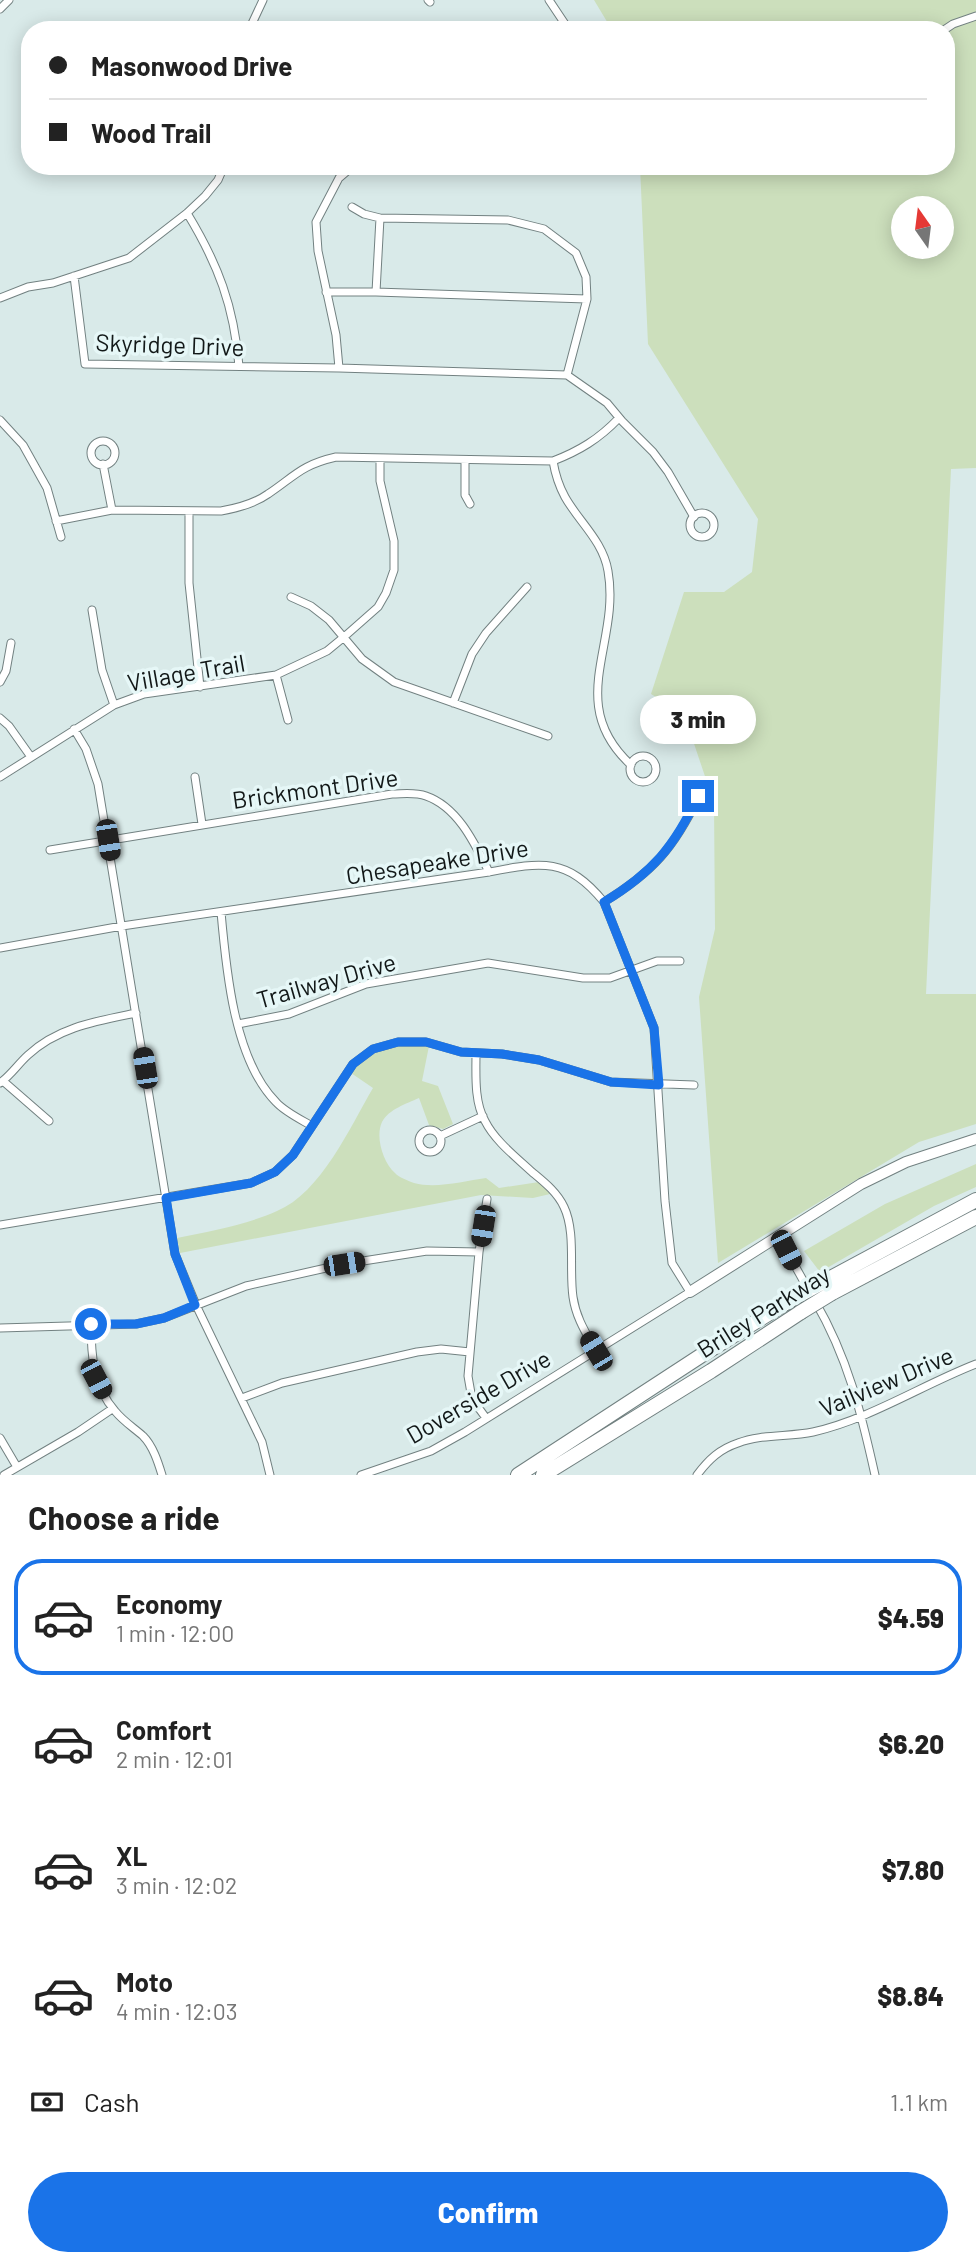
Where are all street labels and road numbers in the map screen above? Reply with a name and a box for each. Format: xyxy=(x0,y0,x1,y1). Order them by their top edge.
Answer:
street label: Skyridge Drive xyxy=(95,327,245,361)
street label: Village Trail xyxy=(125,647,247,697)
street label: Brickmont Drive xyxy=(230,762,400,814)
street label: Chesapeake Drive xyxy=(344,832,530,890)
street label: Trailway Drive xyxy=(253,946,399,1014)
street label: Briley Parkway xyxy=(691,1259,835,1363)
street label: Vailview Drive xyxy=(815,1340,957,1422)
street label: Doverside Drive xyxy=(401,1343,555,1449)

